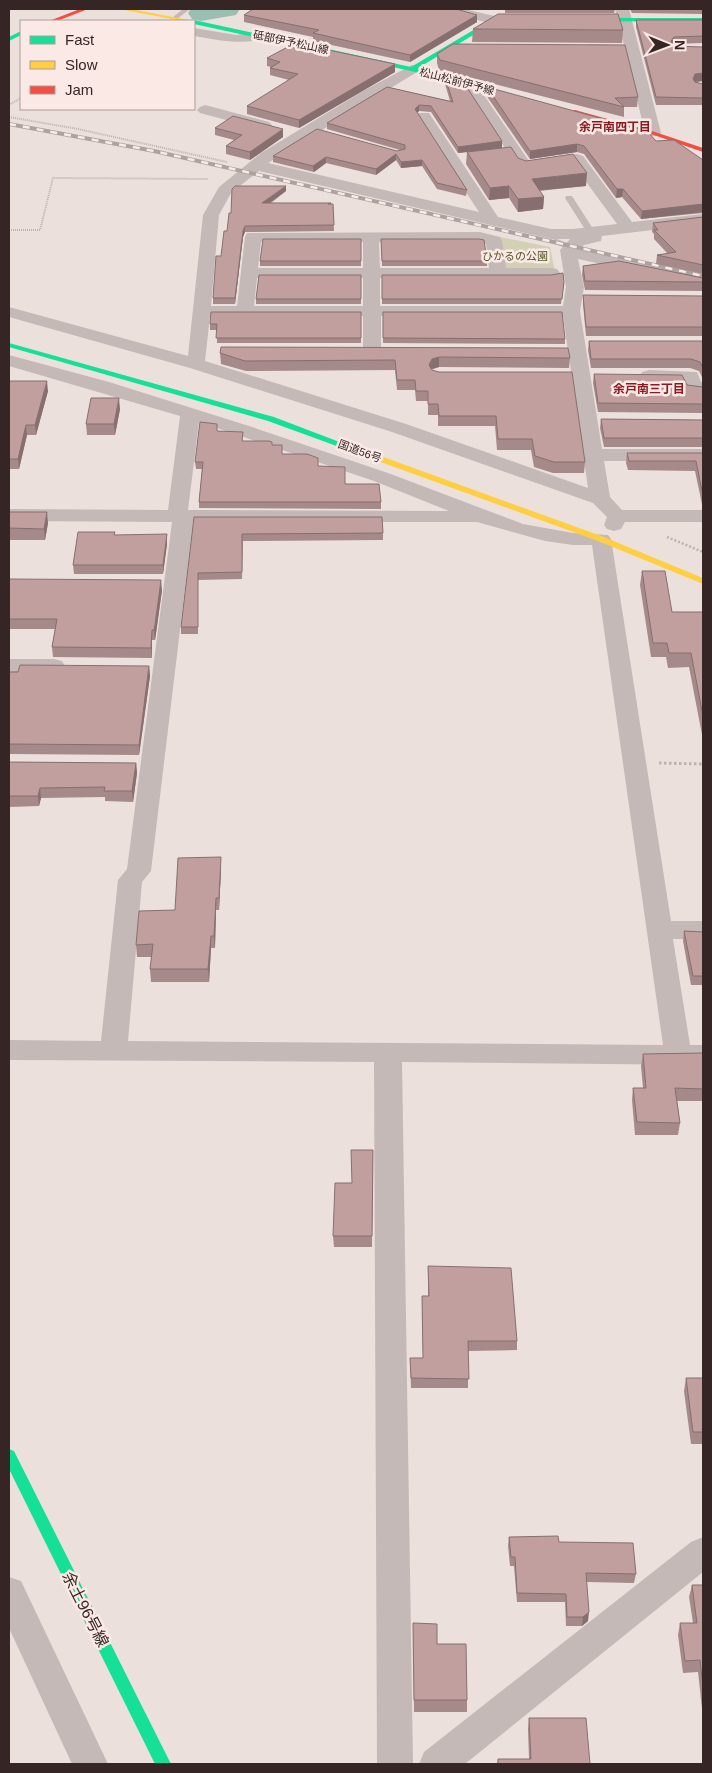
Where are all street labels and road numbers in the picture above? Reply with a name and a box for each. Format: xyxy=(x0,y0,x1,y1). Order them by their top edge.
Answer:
street label: 砥部伊予松山線 xyxy=(252,28,330,56)
street label: 松山松前伊予線 xyxy=(418,65,496,97)
street label: 国道56号 xyxy=(337,438,383,464)
street label: 余土96号線 xyxy=(59,1569,112,1650)

